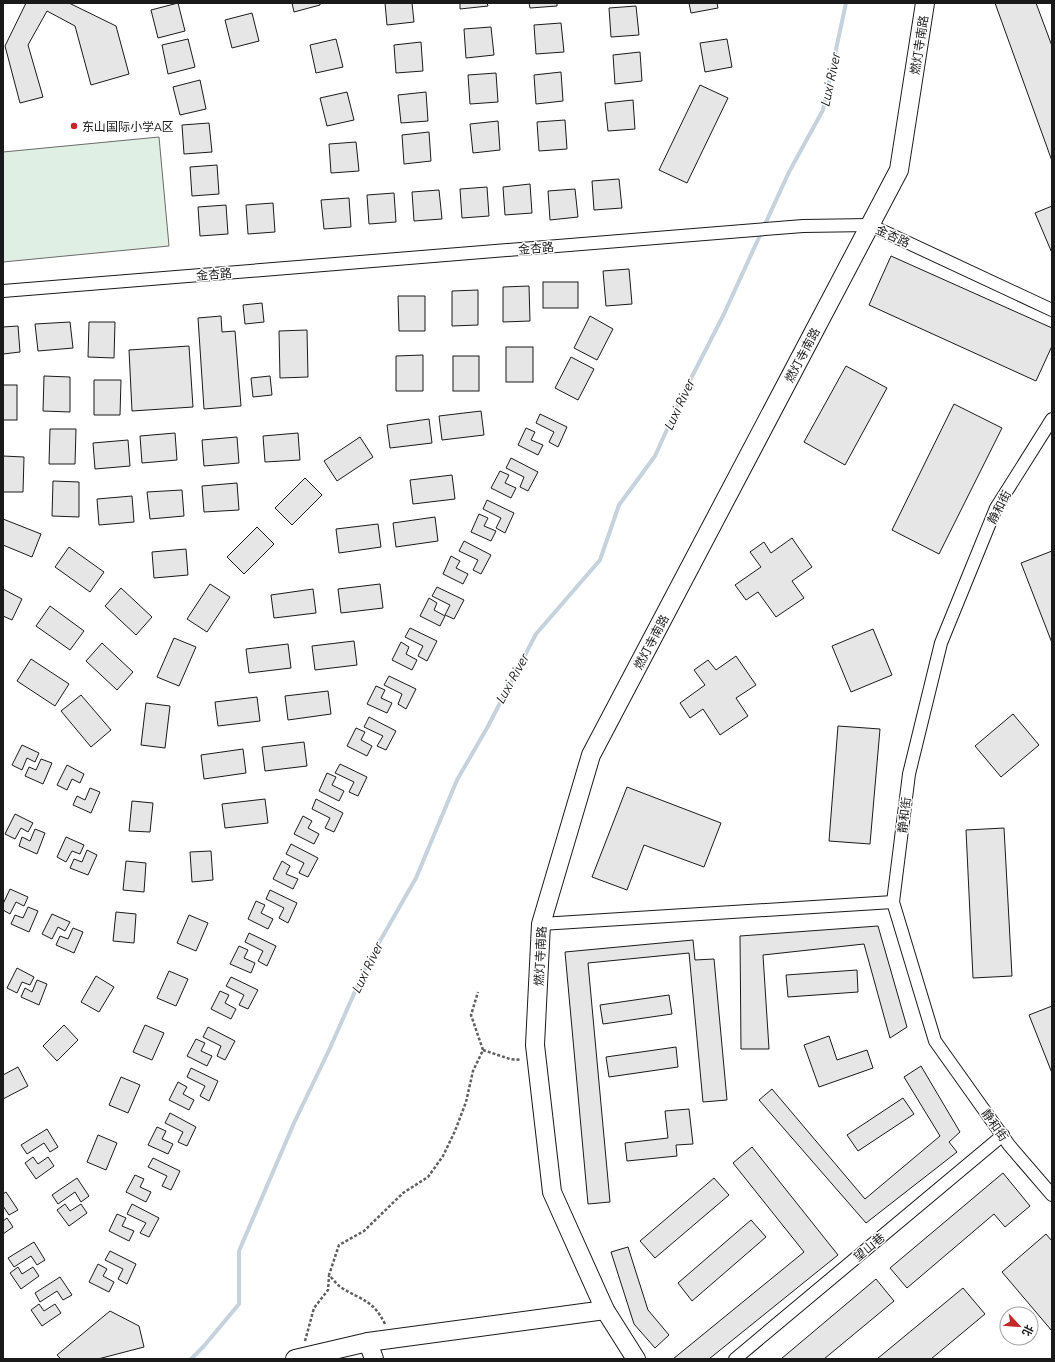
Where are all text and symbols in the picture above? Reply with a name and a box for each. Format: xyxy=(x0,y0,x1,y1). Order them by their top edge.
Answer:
street label: 燃灯寺南路 xyxy=(908,14,930,76)
water label: Luxi River xyxy=(817,50,843,107)
place label: 东山国际小学A区 xyxy=(82,120,174,133)
marker: 东山国际小学A区 xyxy=(69,121,79,131)
street label: 金杏路 xyxy=(874,222,912,250)
street label: 金杏路 xyxy=(517,240,555,256)
street label: 金杏路 xyxy=(195,266,233,282)
street label: 燃灯寺南路 xyxy=(782,325,822,385)
water label: Luxi River xyxy=(661,375,697,432)
street label: 静和街 xyxy=(985,488,1013,526)
street label: 燃灯寺南路 xyxy=(631,612,671,672)
water label: Luxi River xyxy=(493,650,532,705)
street label: 静和街 xyxy=(895,796,913,834)
street label: 燃灯寺南路 xyxy=(532,926,548,986)
water label: Luxi River xyxy=(349,939,386,995)
street label: 静和街 xyxy=(979,1107,1011,1143)
street label: 望山巷 xyxy=(851,1230,887,1264)
north arrow xyxy=(999,1306,1039,1346)
text: 北 xyxy=(1020,1323,1036,1338)

